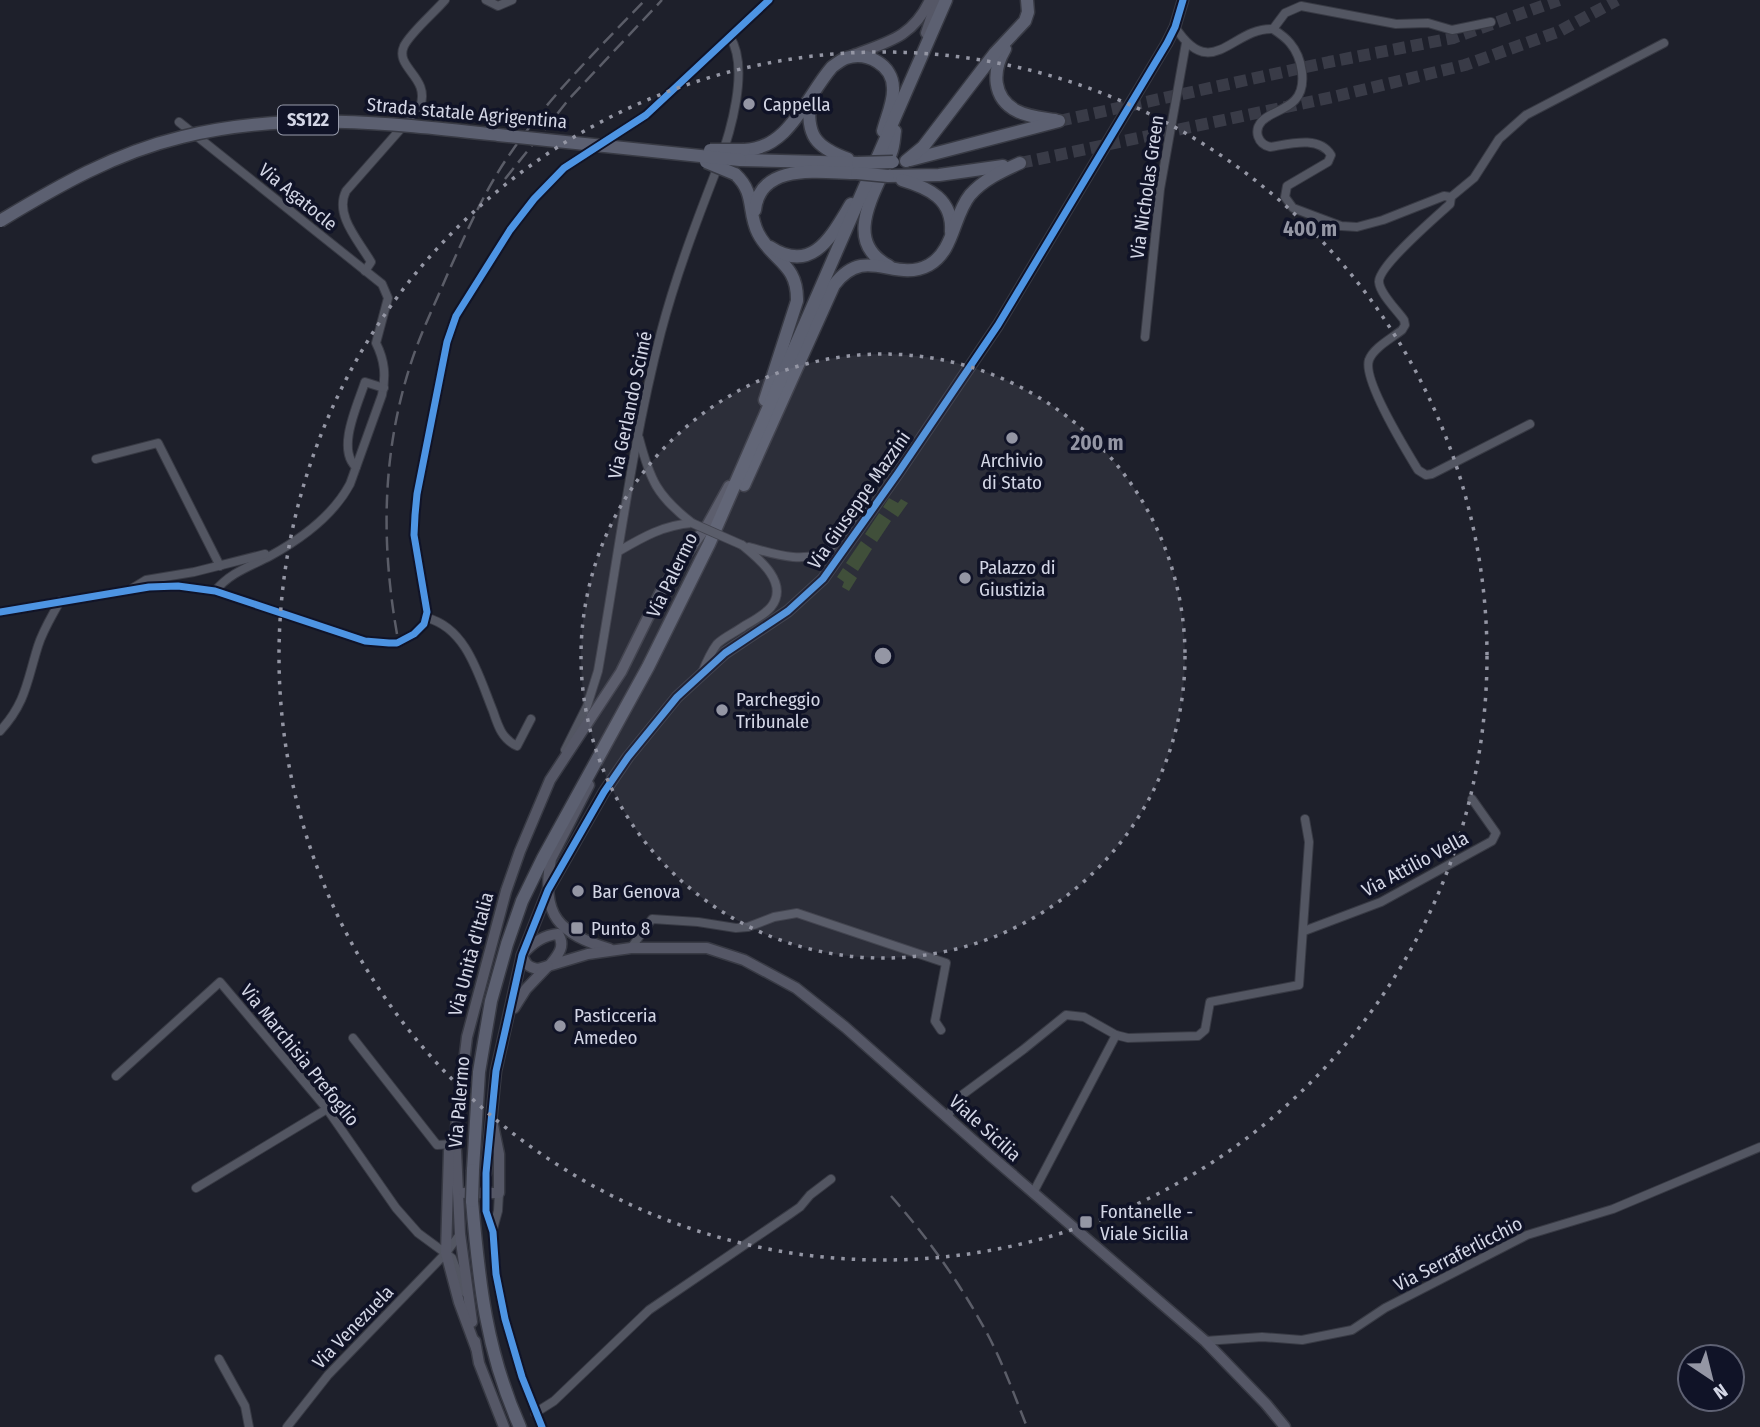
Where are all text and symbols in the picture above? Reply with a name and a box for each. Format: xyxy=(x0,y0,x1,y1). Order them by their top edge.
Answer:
street label: Strada statale Agrigentina xyxy=(366,93,568,133)
place label: Cappella xyxy=(763,93,831,116)
marker: Cappella xyxy=(741,96,757,112)
road number: SS122 xyxy=(278,106,338,134)
street label: Via Nicholas Green xyxy=(1126,114,1168,260)
street label: Via Agatocle xyxy=(254,158,342,236)
text: 400 m xyxy=(1283,216,1337,242)
street label: Via Gerlando Scimé xyxy=(603,329,657,481)
street label: Via Giuseppe Mazzini xyxy=(803,427,915,573)
marker: Archivio di Stato xyxy=(1004,430,1020,446)
text: 200 m xyxy=(1069,430,1124,456)
place label: Archivio di Stato xyxy=(981,449,1043,494)
street label: Via Palermo xyxy=(642,529,702,621)
place label: Palazzo di Giustizia xyxy=(979,556,1056,601)
marker: Palazzo di Giustizia xyxy=(957,570,973,586)
centre of rings xyxy=(871,644,895,668)
place label: Parcheggio Tribunale xyxy=(736,688,821,733)
marker: Parcheggio Tribunale xyxy=(714,702,730,718)
street label: Via Attilio Vella xyxy=(1358,826,1472,902)
place label: Bar Genova xyxy=(592,880,681,903)
marker: Bar Genova xyxy=(570,883,586,899)
street label: Via Unità d'Italia xyxy=(443,889,499,1019)
place label: Punto 8 xyxy=(591,917,650,940)
marker: Punto 8 xyxy=(569,920,585,936)
street label: Via Marchisia Prefoglio xyxy=(236,979,364,1131)
place label: Pasticceria Amedeo xyxy=(574,1004,657,1049)
marker: Pasticceria Amedeo xyxy=(552,1018,568,1034)
street label: Via Palermo xyxy=(444,1055,474,1149)
street label: Viale Sicilia xyxy=(944,1090,1026,1166)
place label: Fontanelle - Viale Sicilia xyxy=(1100,1200,1193,1245)
street label: Via Serraferlicchio xyxy=(1390,1212,1526,1296)
marker: Fontanelle - Viale Sicilia xyxy=(1078,1214,1094,1230)
street label: Via Venezuela xyxy=(308,1281,398,1373)
north arrow xyxy=(1676,1343,1746,1413)
text: N xyxy=(1709,1379,1732,1404)

